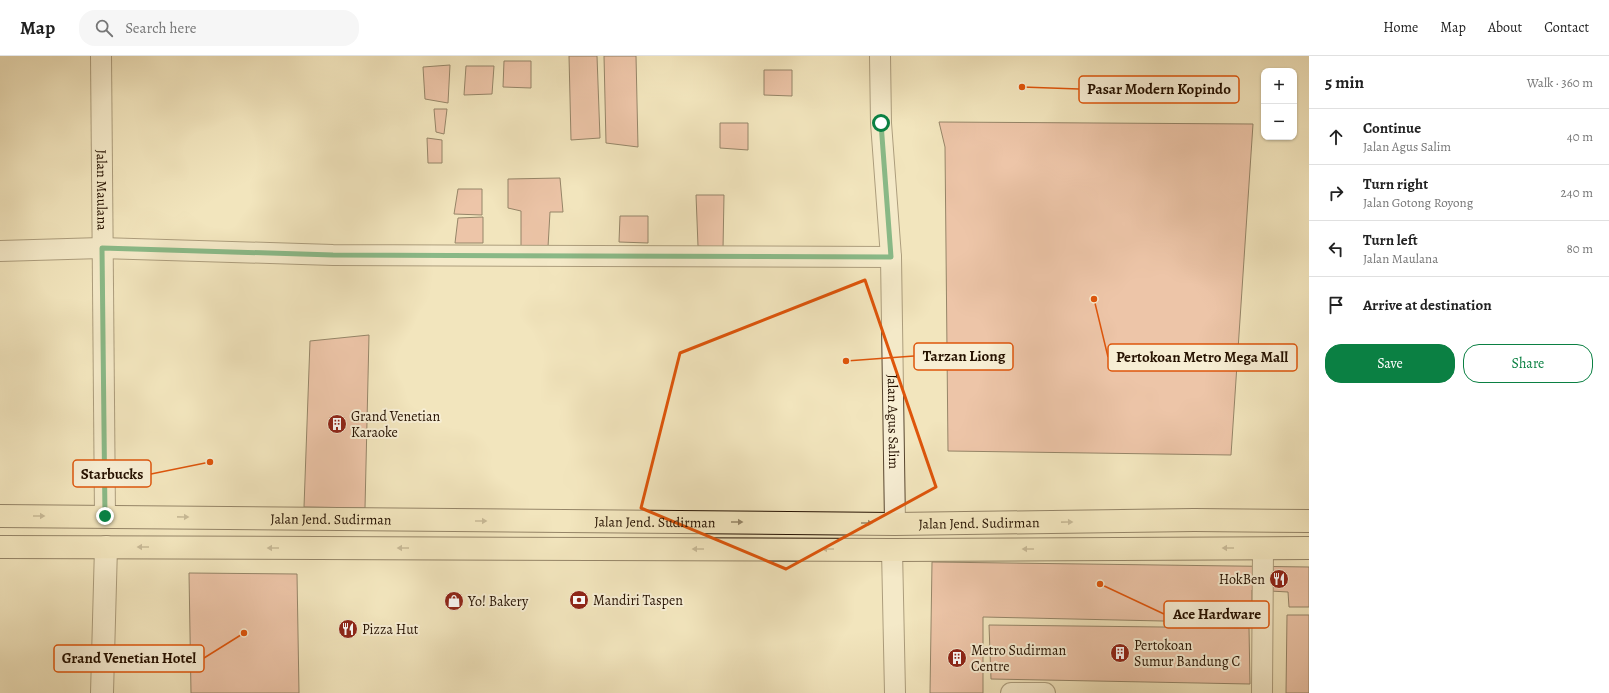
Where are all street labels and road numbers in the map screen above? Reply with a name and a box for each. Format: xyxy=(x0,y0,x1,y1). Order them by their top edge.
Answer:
street label: Jalan Maulana xyxy=(92,149,112,231)
street label: Jalan Agus Salim xyxy=(883,374,903,470)
street label: Jalan Jend. Sudirman xyxy=(270,509,392,530)
street label: Jalan Jend. Sudirman xyxy=(594,512,716,532)
street label: Jalan Jend. Sudirman xyxy=(918,513,1040,534)

